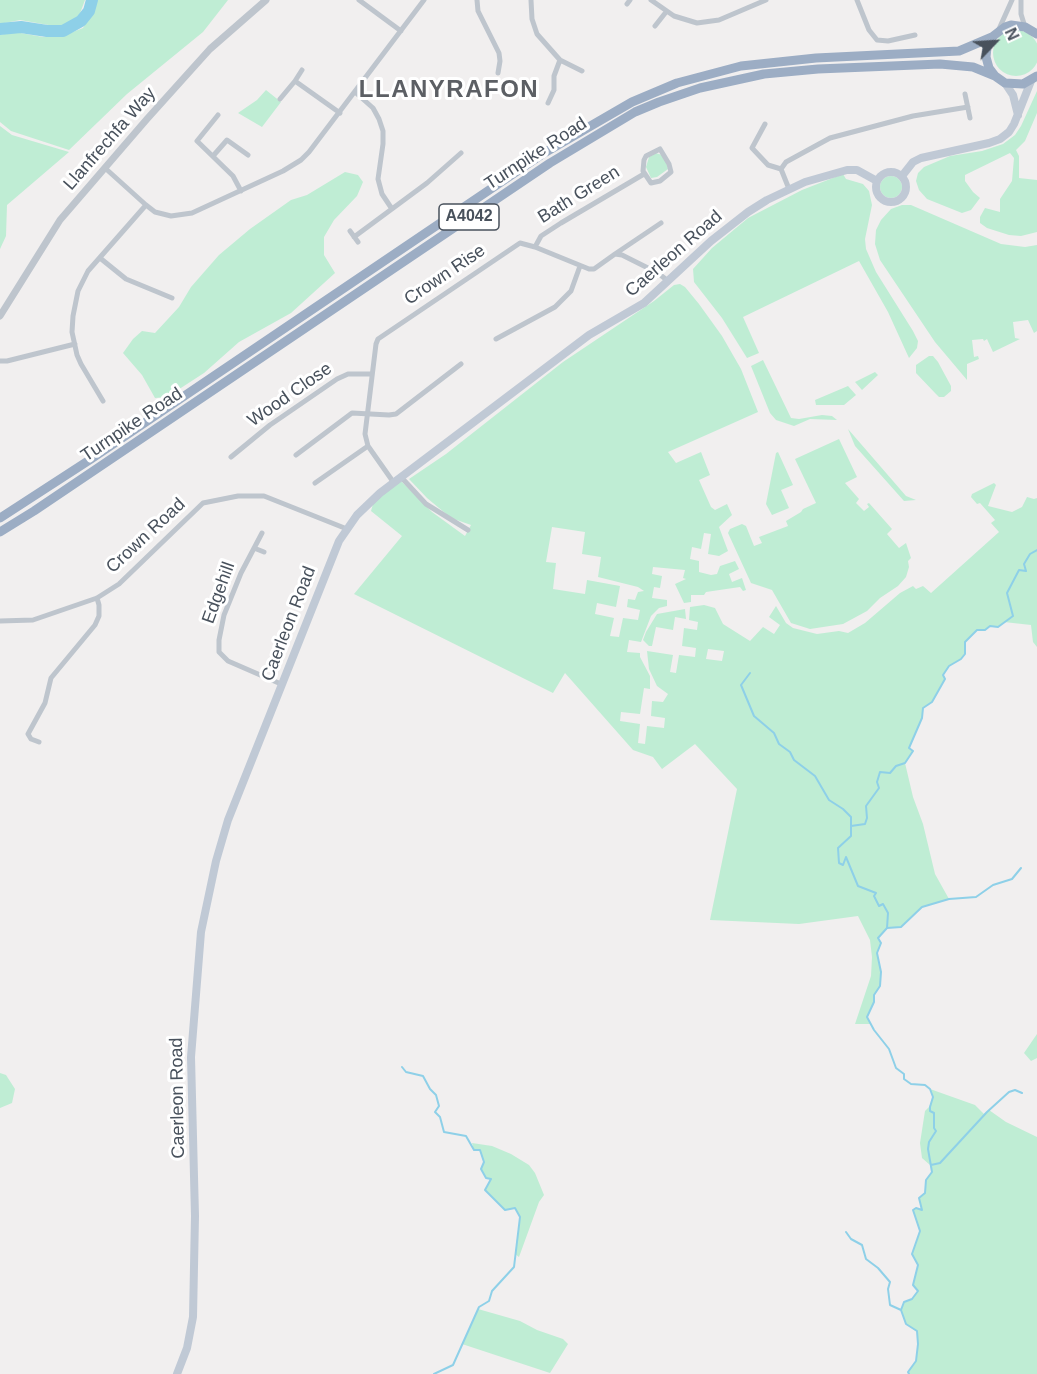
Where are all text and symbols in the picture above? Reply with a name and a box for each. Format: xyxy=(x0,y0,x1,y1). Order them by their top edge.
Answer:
north arrow xyxy=(965,12,1025,72)
text: N xyxy=(1002,25,1022,43)
district label: LLANYRAFON xyxy=(359,76,539,104)
street label: Llanfrechfa Way xyxy=(59,83,161,195)
street label: Turnpike Road xyxy=(481,113,591,195)
street label: Bath Green xyxy=(534,161,624,229)
road number: A4042 xyxy=(439,204,499,230)
street label: Caerleon Road xyxy=(621,206,727,302)
street label: Crown Rise xyxy=(400,240,490,310)
street label: Wood Close xyxy=(244,358,336,432)
street label: Turnpike Road xyxy=(77,383,187,467)
street label: Crown Road xyxy=(102,494,190,578)
street label: Edgehill xyxy=(198,559,240,627)
street label: Caerleon Road xyxy=(257,564,321,684)
street label: Caerleon Road xyxy=(166,1037,190,1159)

